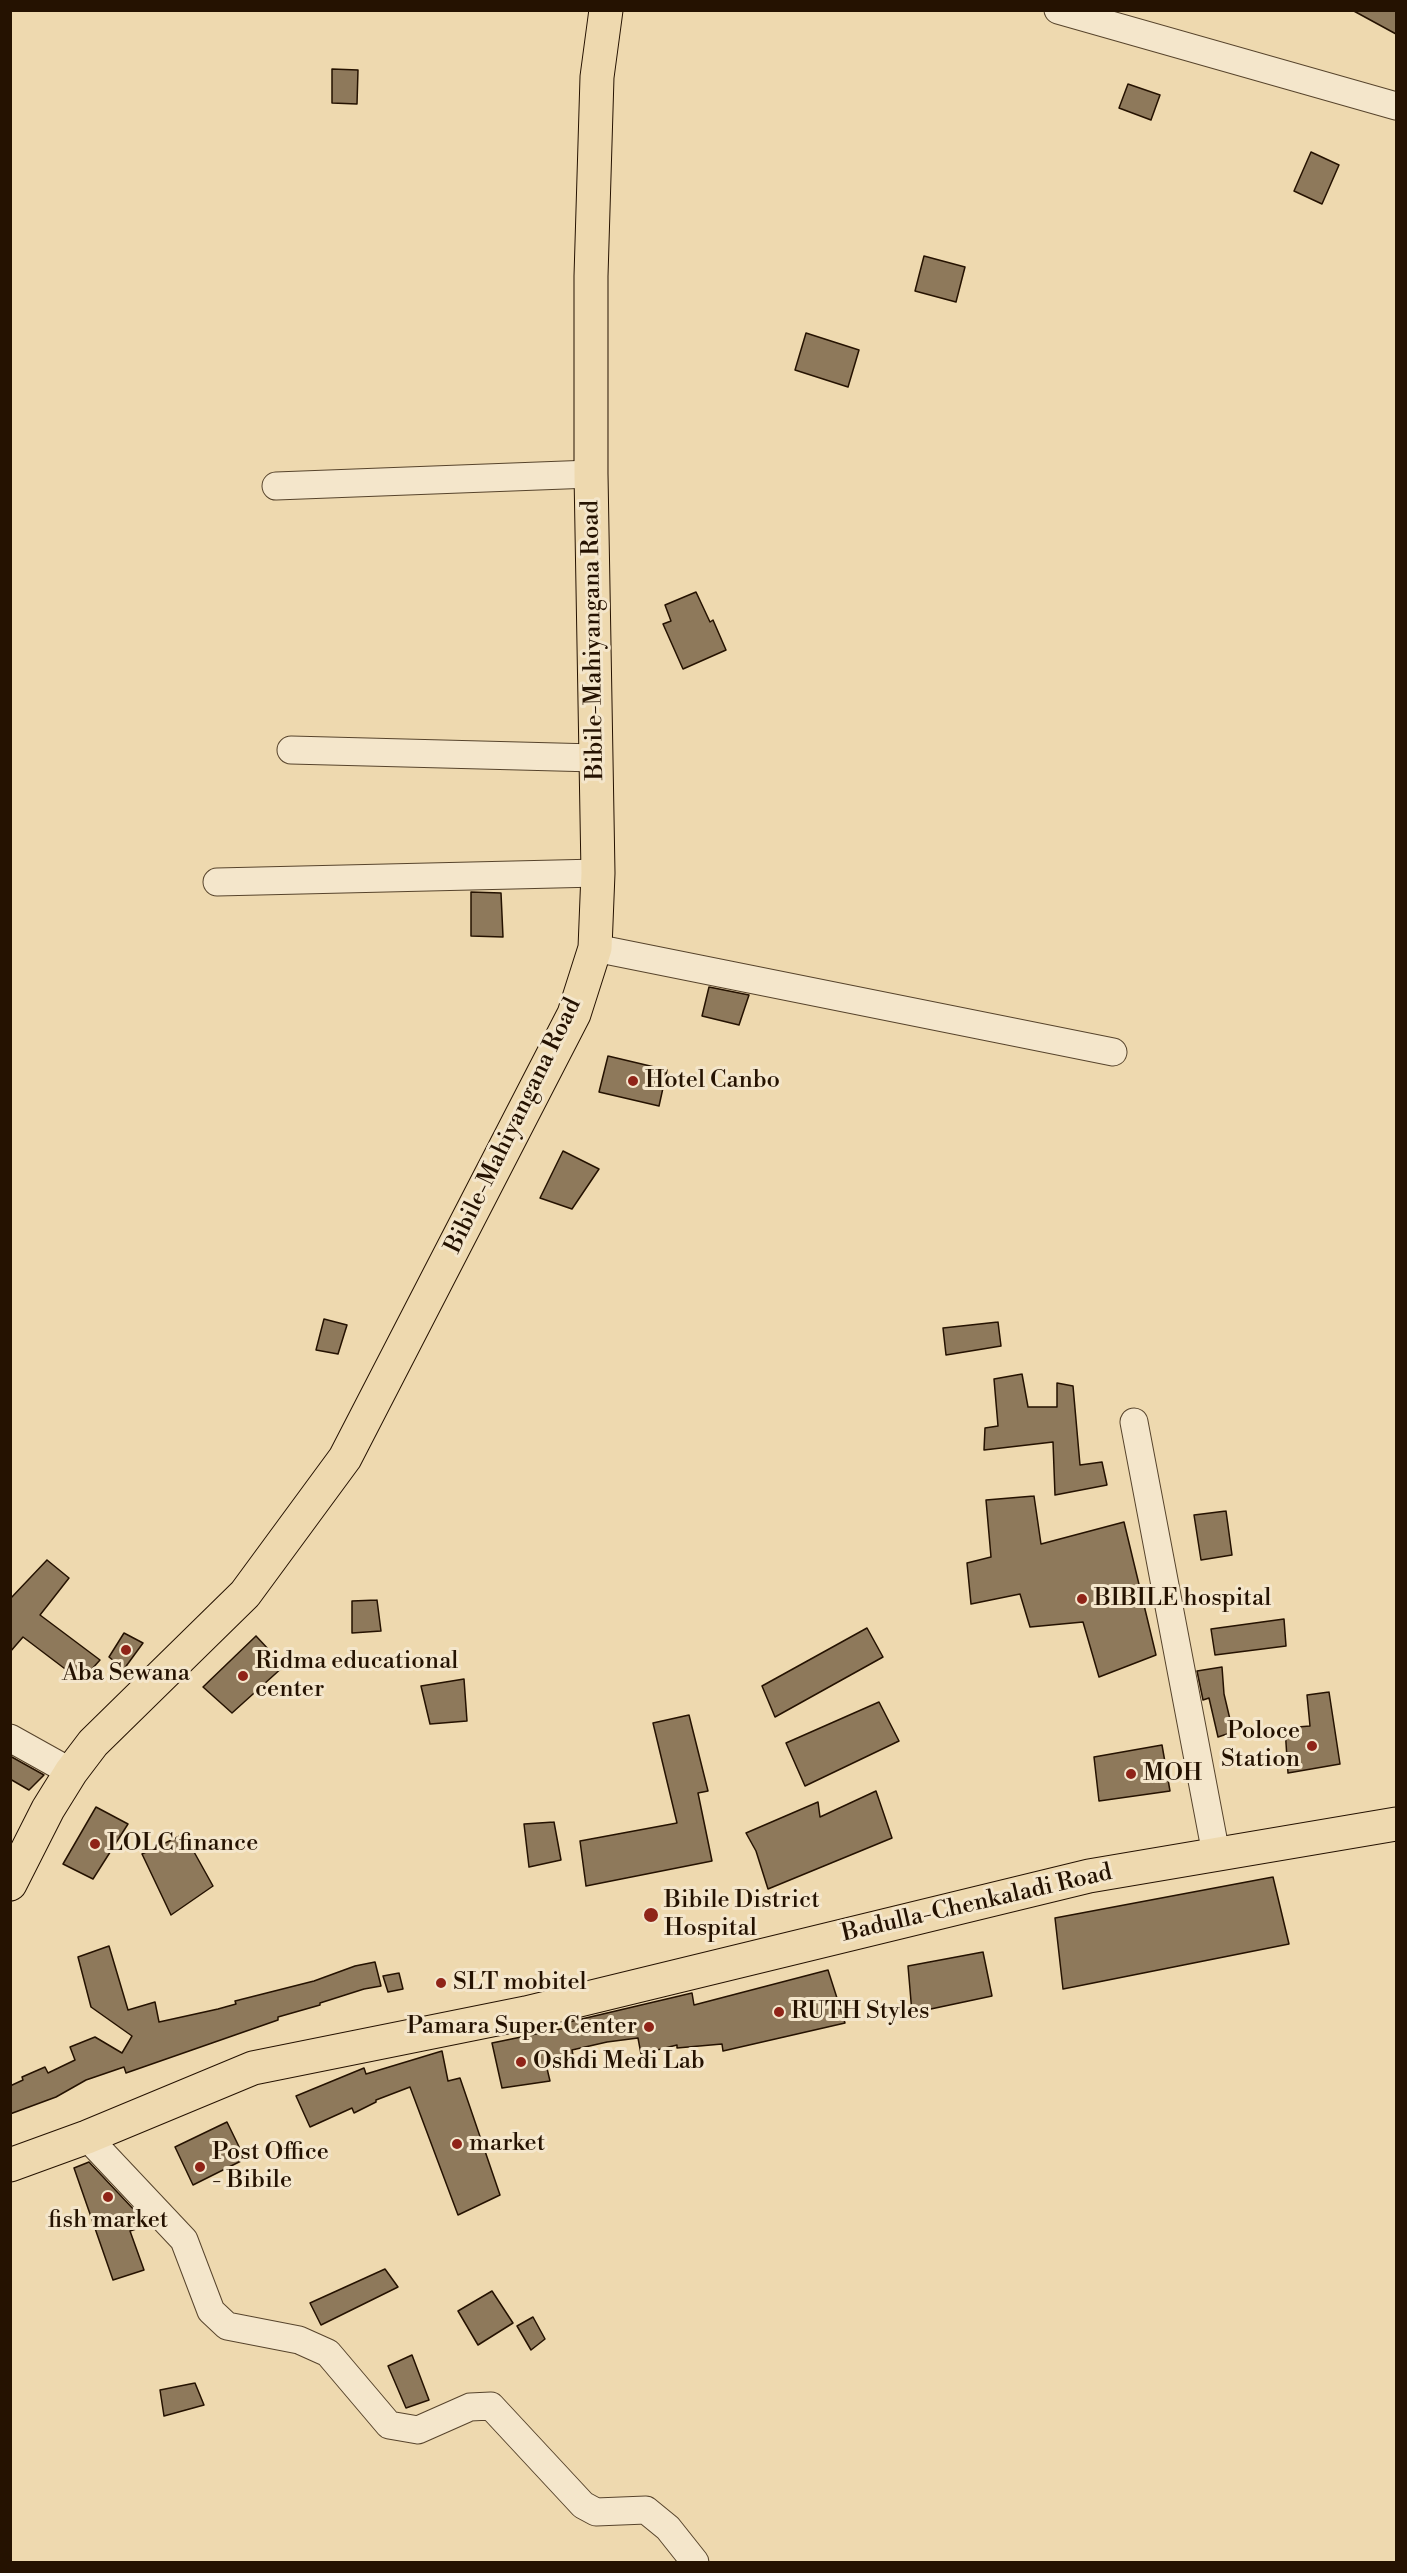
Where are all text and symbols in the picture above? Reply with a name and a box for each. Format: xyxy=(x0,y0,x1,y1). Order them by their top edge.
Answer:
street label: Bibile-Mahiyangana Road xyxy=(577,500,611,780)
street label: Bibile-Mahiyangana Road xyxy=(440,994,588,1258)
place label: Hotel Canbo xyxy=(645,1067,780,1095)
marker: Hotel Canbo xyxy=(626,1074,640,1088)
place label: BIBILE hospital xyxy=(1094,1585,1271,1613)
marker: BIBILE hospital xyxy=(1075,1592,1089,1606)
marker: Aba Sewana xyxy=(119,1643,133,1657)
place label: Ridma educational center xyxy=(255,1648,458,1704)
place label: Aba Sewana xyxy=(62,1660,190,1688)
marker: Ridma educational center xyxy=(236,1669,250,1683)
place label: Poloce Station xyxy=(1221,1718,1300,1774)
marker: Poloce Station xyxy=(1305,1739,1319,1753)
place label: MOH xyxy=(1143,1760,1202,1788)
marker: MOH xyxy=(1124,1767,1138,1781)
place label: LOLC finance xyxy=(107,1830,258,1858)
marker: LOLC finance xyxy=(88,1837,102,1851)
street label: Badulla-Chenkaladi Road xyxy=(839,1859,1115,1949)
place label: Bibile District Hospital xyxy=(664,1887,820,1943)
marker: Bibile District Hospital xyxy=(642,1906,660,1924)
place label: SLT mobitel xyxy=(453,1969,587,1997)
marker: SLT mobitel xyxy=(434,1976,448,1990)
place label: RUTH Styles xyxy=(791,1998,930,2026)
marker: RUTH Styles xyxy=(772,2005,786,2019)
place label: Pamara Super Center xyxy=(407,2013,637,2041)
marker: Pamara Super Center xyxy=(642,2020,656,2034)
place label: Oshdi Medi Lab xyxy=(533,2048,705,2076)
marker: Oshdi Medi Lab xyxy=(514,2055,528,2069)
place label: market xyxy=(469,2130,545,2158)
marker: market xyxy=(450,2137,464,2151)
place label: Post Office - Bibile xyxy=(212,2139,329,2195)
marker: Post Office - Bibile xyxy=(193,2160,207,2174)
marker: fish market xyxy=(101,2190,115,2204)
place label: fish market xyxy=(48,2207,168,2235)

